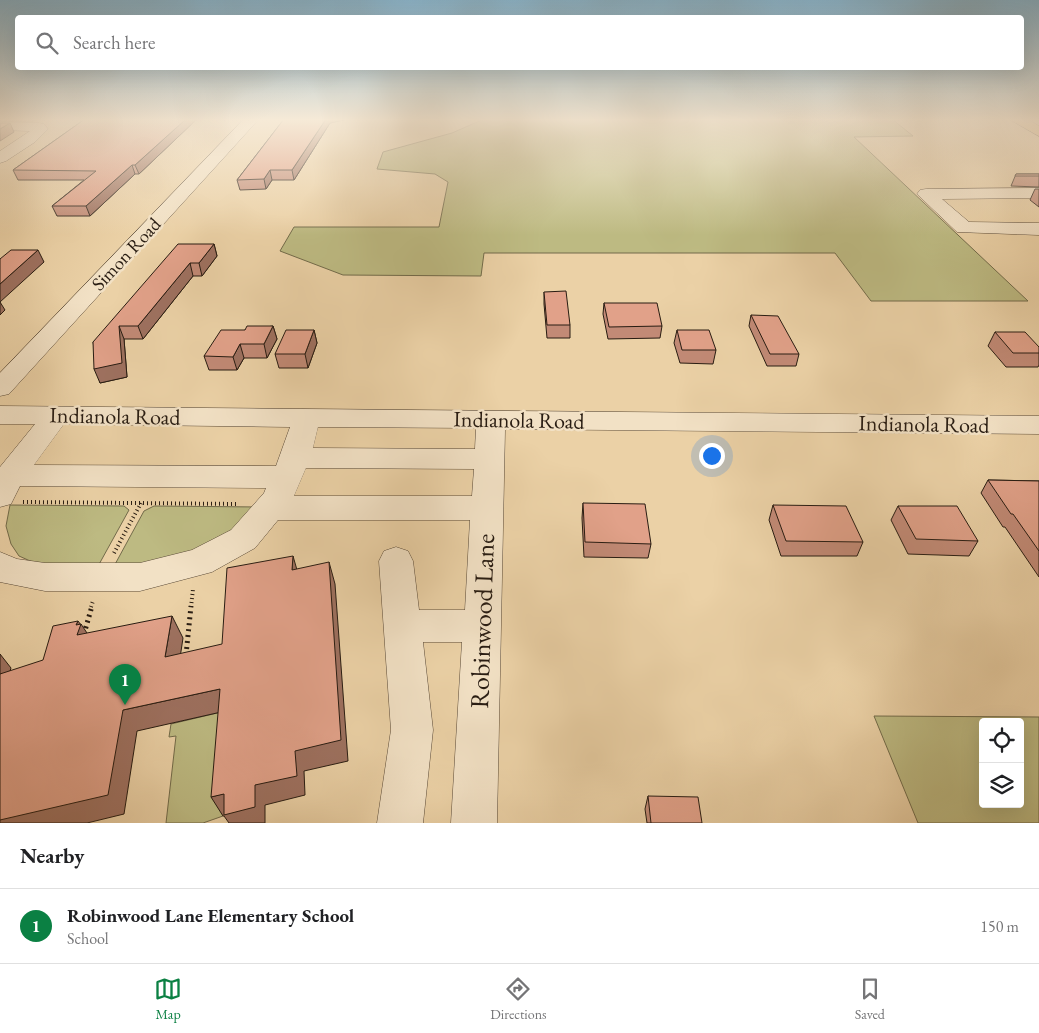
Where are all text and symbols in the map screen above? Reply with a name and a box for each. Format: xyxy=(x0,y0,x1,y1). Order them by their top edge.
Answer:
search box xyxy=(15,15,1024,70)
icon: search xyxy=(33,29,61,57)
text: Search here xyxy=(73,30,155,55)
street label: Simon Road xyxy=(86,212,167,296)
street label: Indianola Road xyxy=(49,400,182,432)
street label: Indianola Road xyxy=(453,404,586,436)
street label: Indianola Road xyxy=(858,408,991,440)
your location xyxy=(699,443,725,469)
street label: Robinwood Lane xyxy=(462,533,502,709)
pin: 1 xyxy=(109,664,141,705)
map controls xyxy=(979,718,1024,808)
button: locate xyxy=(979,718,1024,763)
button: layers xyxy=(979,763,1024,808)
text: Nearby xyxy=(20,842,84,869)
text: Robinwood Lane Elementary School xyxy=(67,903,354,928)
text: 1 xyxy=(32,916,40,937)
text: 150 m xyxy=(980,916,1019,937)
text: School xyxy=(67,928,109,949)
tab: Map xyxy=(154,975,182,1023)
tab: Directions xyxy=(490,975,547,1023)
tab: Saved xyxy=(855,975,885,1023)

